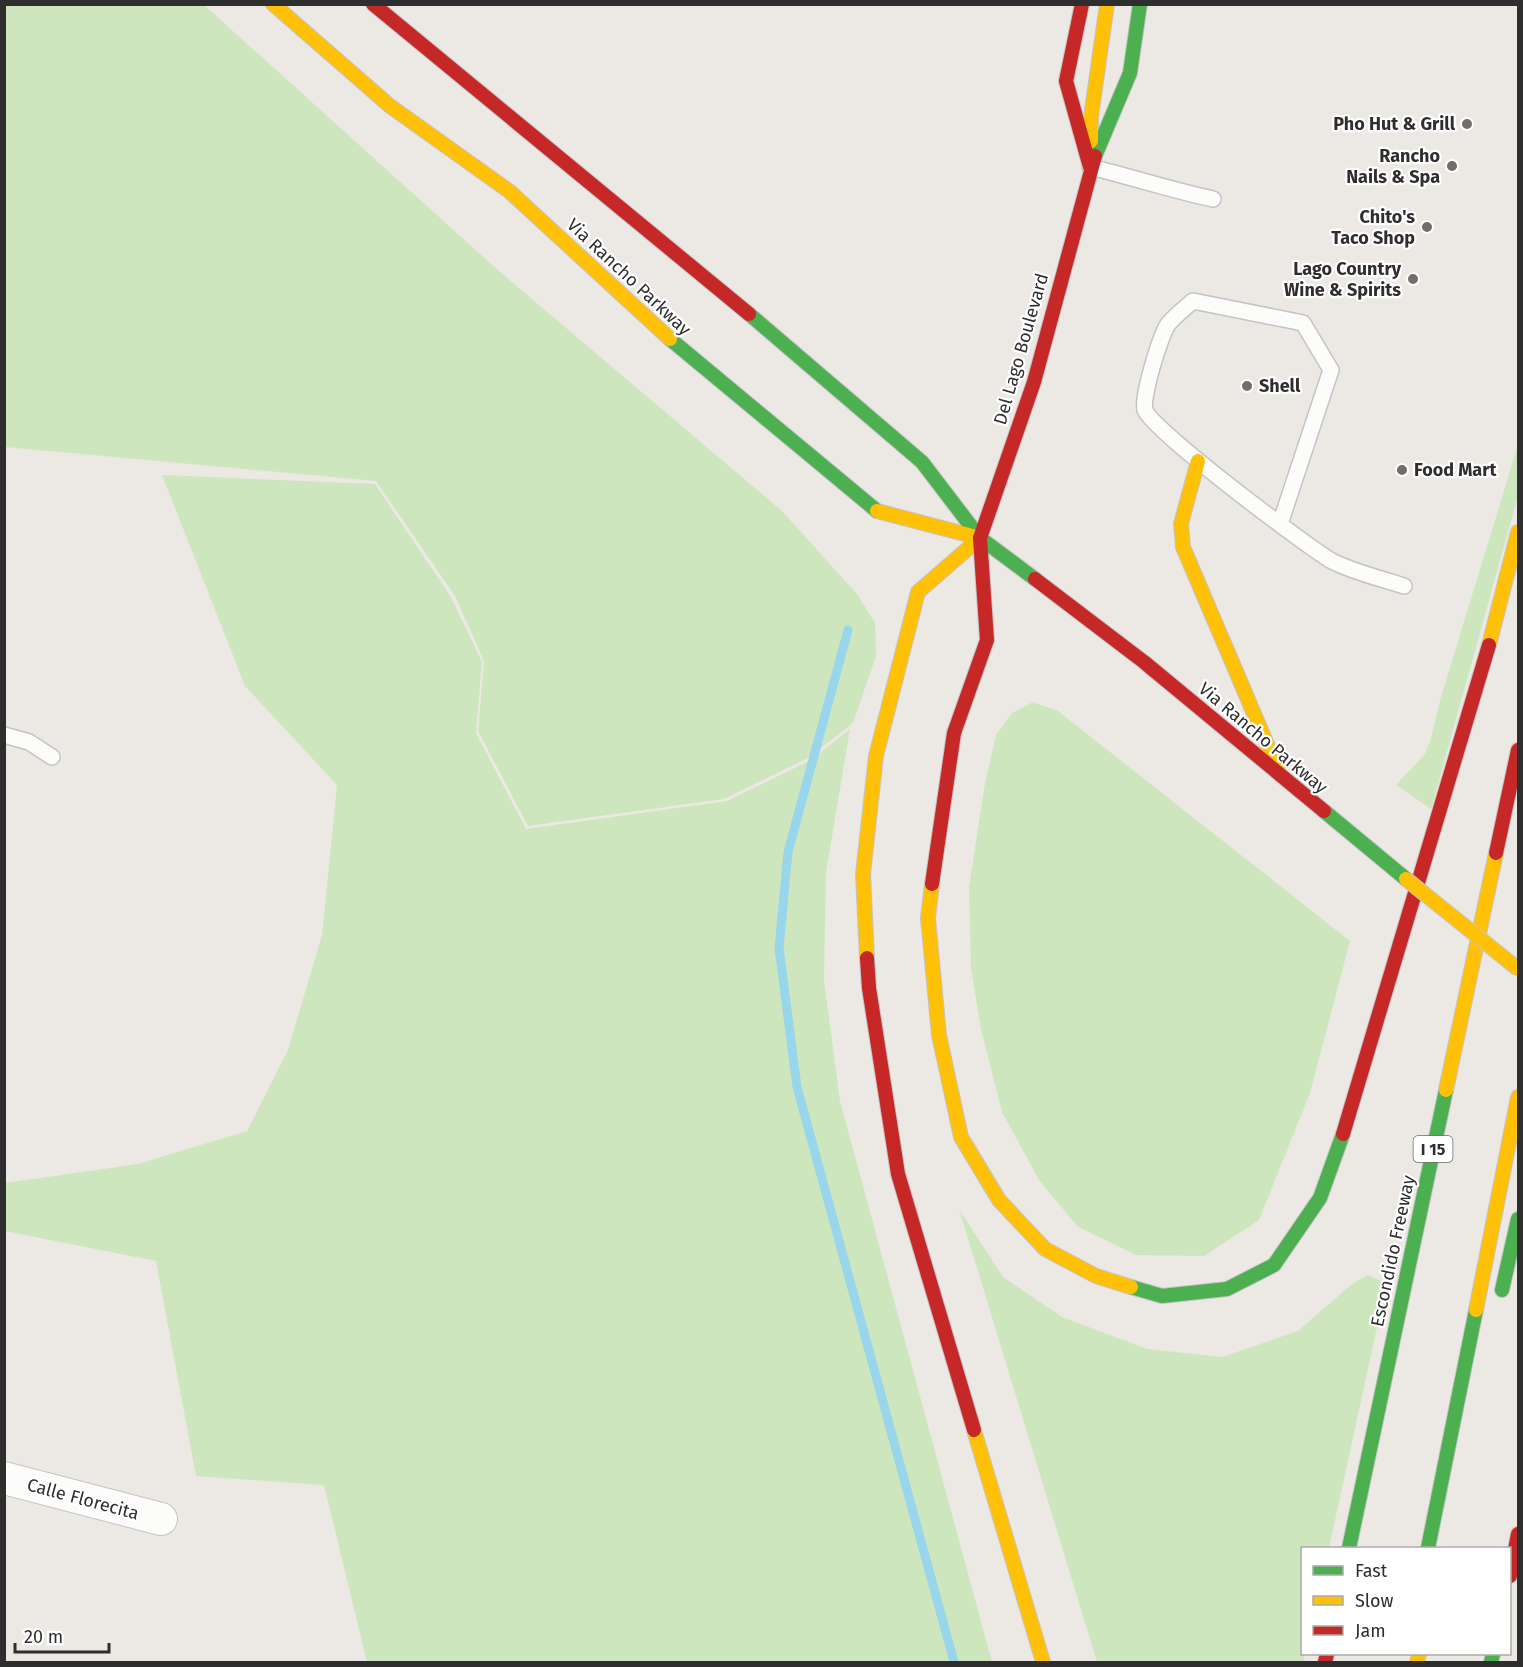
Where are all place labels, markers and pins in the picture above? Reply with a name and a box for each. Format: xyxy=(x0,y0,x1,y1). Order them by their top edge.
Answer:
place label: Pho Hut & Grill xyxy=(1333,113,1456,135)
marker: Pho Hut & Grill xyxy=(1460,117,1474,131)
place label: Rancho Nails & Spa xyxy=(1346,145,1440,188)
marker: Rancho Nails & Spa xyxy=(1445,159,1459,173)
place label: Chito's Taco Shop xyxy=(1331,206,1415,249)
marker: Chito's Taco Shop xyxy=(1420,220,1434,234)
place label: Lago Country Wine & Spirits xyxy=(1284,258,1402,301)
marker: Lago Country Wine & Spirits xyxy=(1406,272,1420,286)
place label: Shell xyxy=(1259,375,1301,397)
marker: Shell xyxy=(1240,379,1254,393)
place label: Food Mart xyxy=(1414,459,1497,481)
marker: Food Mart xyxy=(1395,463,1409,477)

